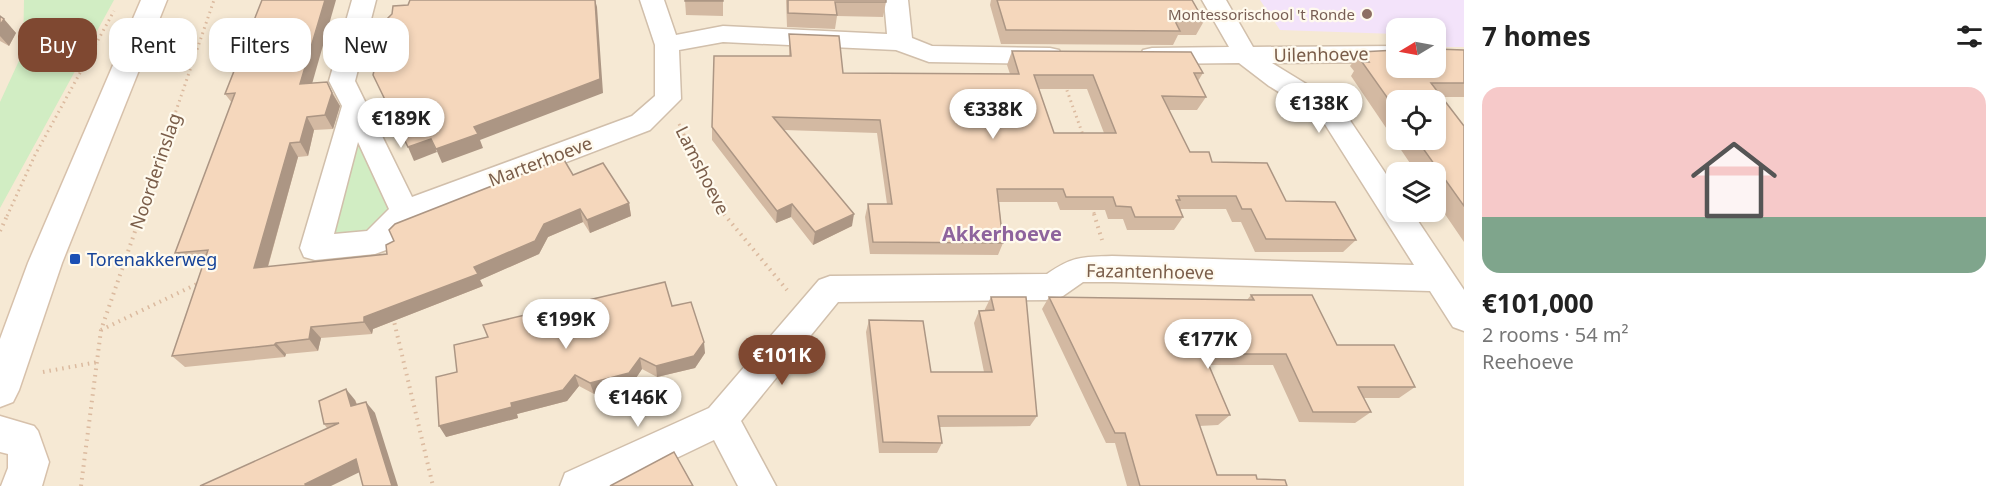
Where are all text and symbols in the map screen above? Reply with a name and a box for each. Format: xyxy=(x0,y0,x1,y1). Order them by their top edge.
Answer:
place label: Montessorischool 't Ronde xyxy=(1168,4,1355,24)
marker: Montessorischool 't Ronde xyxy=(1360,7,1374,21)
chip: Buy xyxy=(18,18,97,72)
chip: Rent xyxy=(109,18,197,72)
chip: Filters xyxy=(209,18,311,72)
chip: New xyxy=(323,18,409,72)
north arrow xyxy=(1386,18,1446,78)
map controls xyxy=(1386,18,1446,222)
text: 7 homes xyxy=(1482,18,1591,54)
icon: filters xyxy=(1953,20,1986,53)
street label: Uilenhoeve xyxy=(1273,41,1369,67)
pin: €138K xyxy=(1277,83,1361,134)
pin: €338K xyxy=(951,89,1035,140)
text: €138K xyxy=(1289,89,1349,116)
button: locate xyxy=(1386,90,1446,150)
text: €338K xyxy=(963,95,1023,122)
pin: €189K xyxy=(359,98,443,149)
text: €189K xyxy=(371,104,431,131)
street label: Noorderinslag xyxy=(124,110,186,232)
street label: Lamshoeve xyxy=(670,122,736,218)
icon: home xyxy=(1680,126,1788,234)
street label: Marterhoeve xyxy=(485,130,595,192)
button: layers xyxy=(1386,162,1446,222)
district label: Akkerhoeve xyxy=(942,220,1062,247)
place label: Torenakkerweg xyxy=(87,247,217,271)
marker: Torenakkerweg xyxy=(68,252,82,266)
street label: Fazantenhoeve xyxy=(1086,258,1214,284)
text: €101,000 xyxy=(1482,285,1594,321)
pin: €199K xyxy=(524,299,608,350)
text: €199K xyxy=(536,305,596,332)
pin: €177K xyxy=(1166,319,1250,370)
text: 2 rooms · 54 m² xyxy=(1482,321,1629,348)
text: €177K xyxy=(1178,325,1238,352)
pin: €101K xyxy=(740,335,824,386)
text: €101K xyxy=(752,341,812,368)
text: Reehoeve xyxy=(1482,348,1574,375)
pin: €146K xyxy=(596,377,680,428)
text: €146K xyxy=(608,383,668,410)

